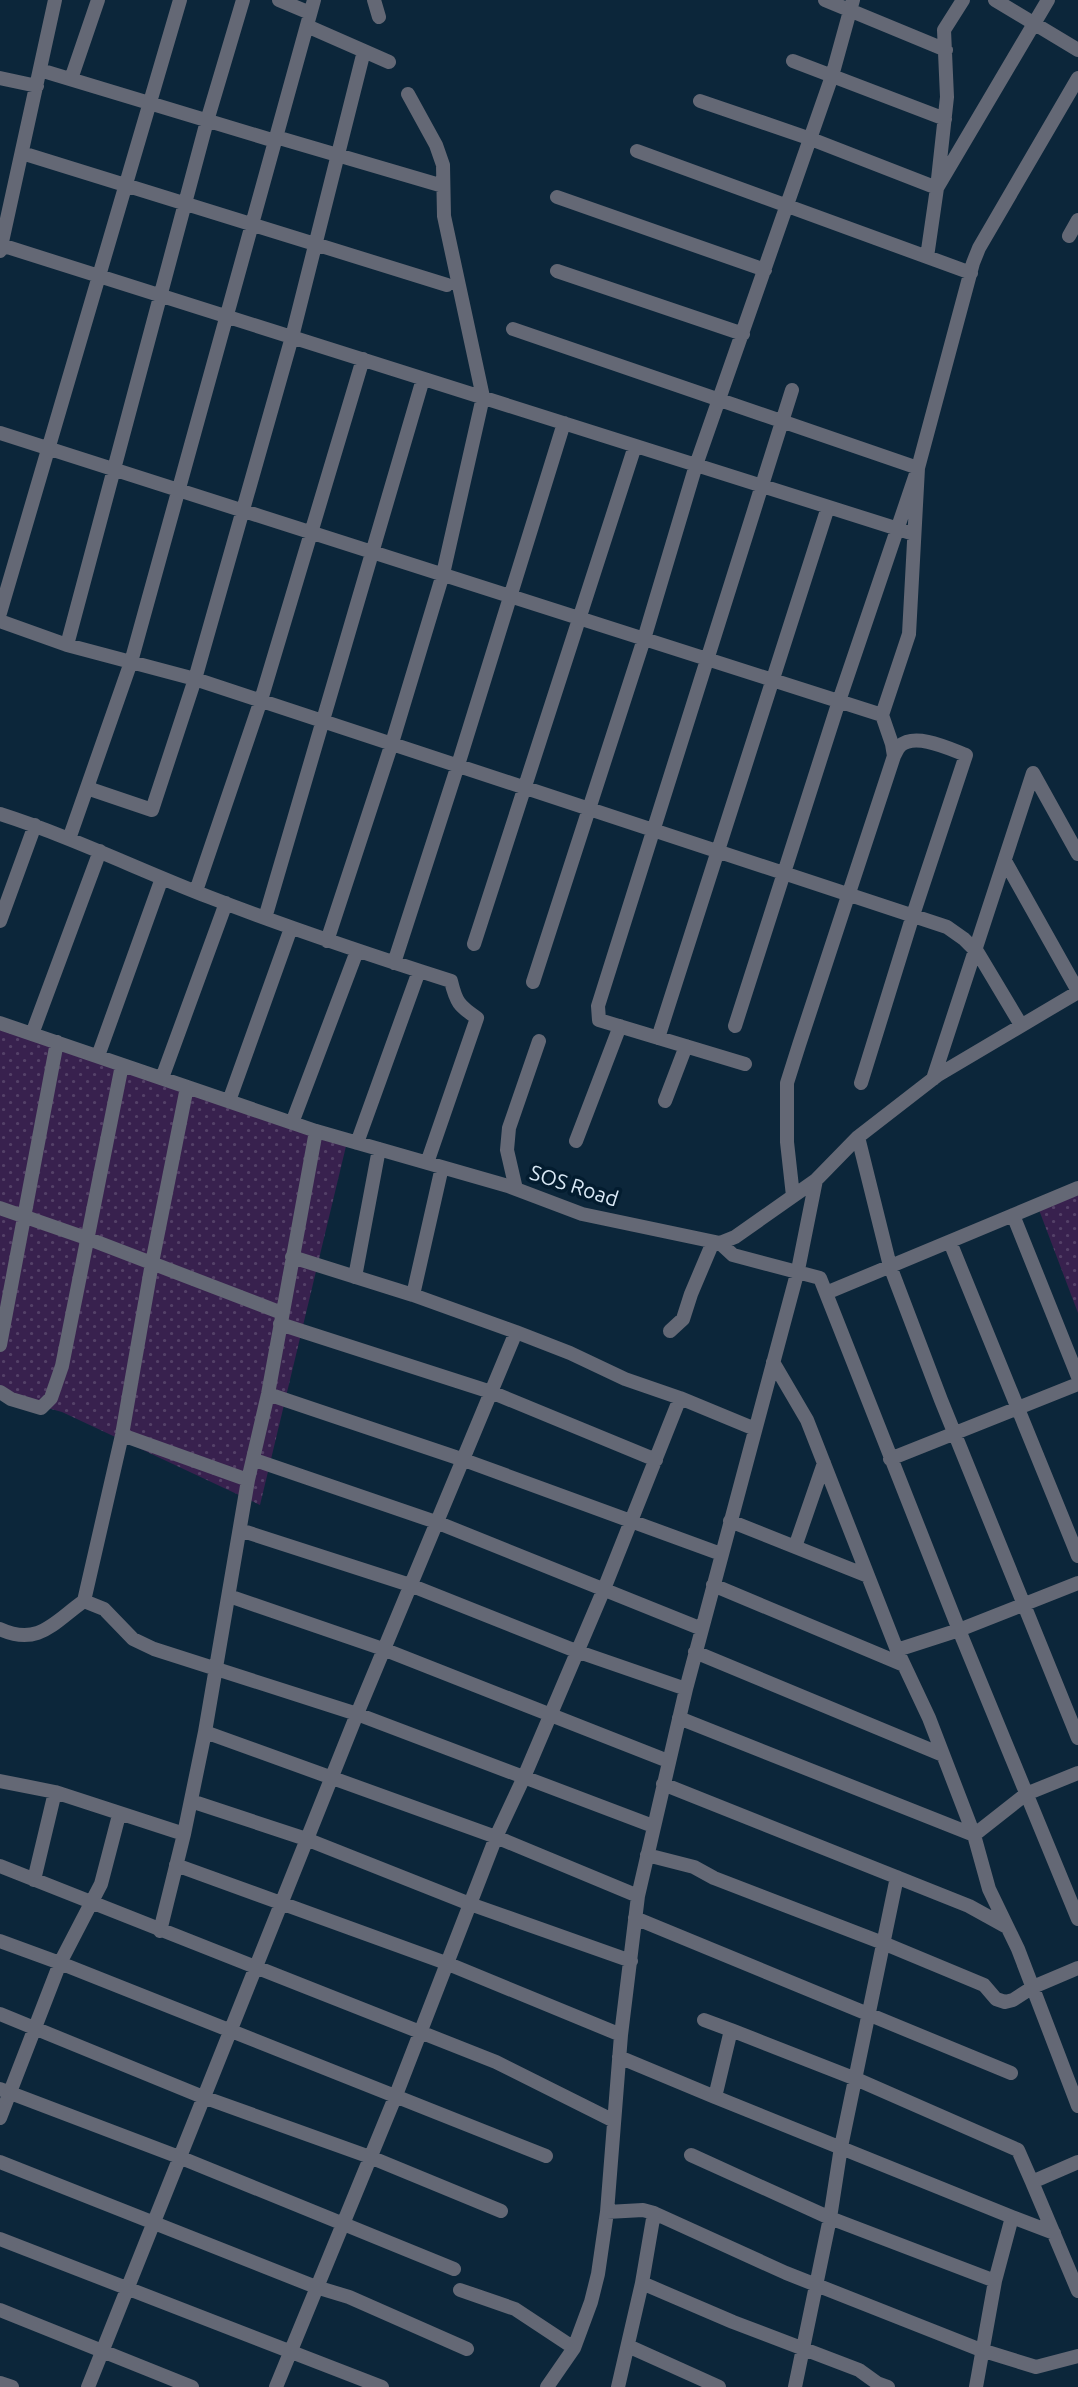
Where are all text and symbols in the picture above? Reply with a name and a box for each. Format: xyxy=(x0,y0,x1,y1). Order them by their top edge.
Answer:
street label: SOS Road xyxy=(527,1159,622,1211)

